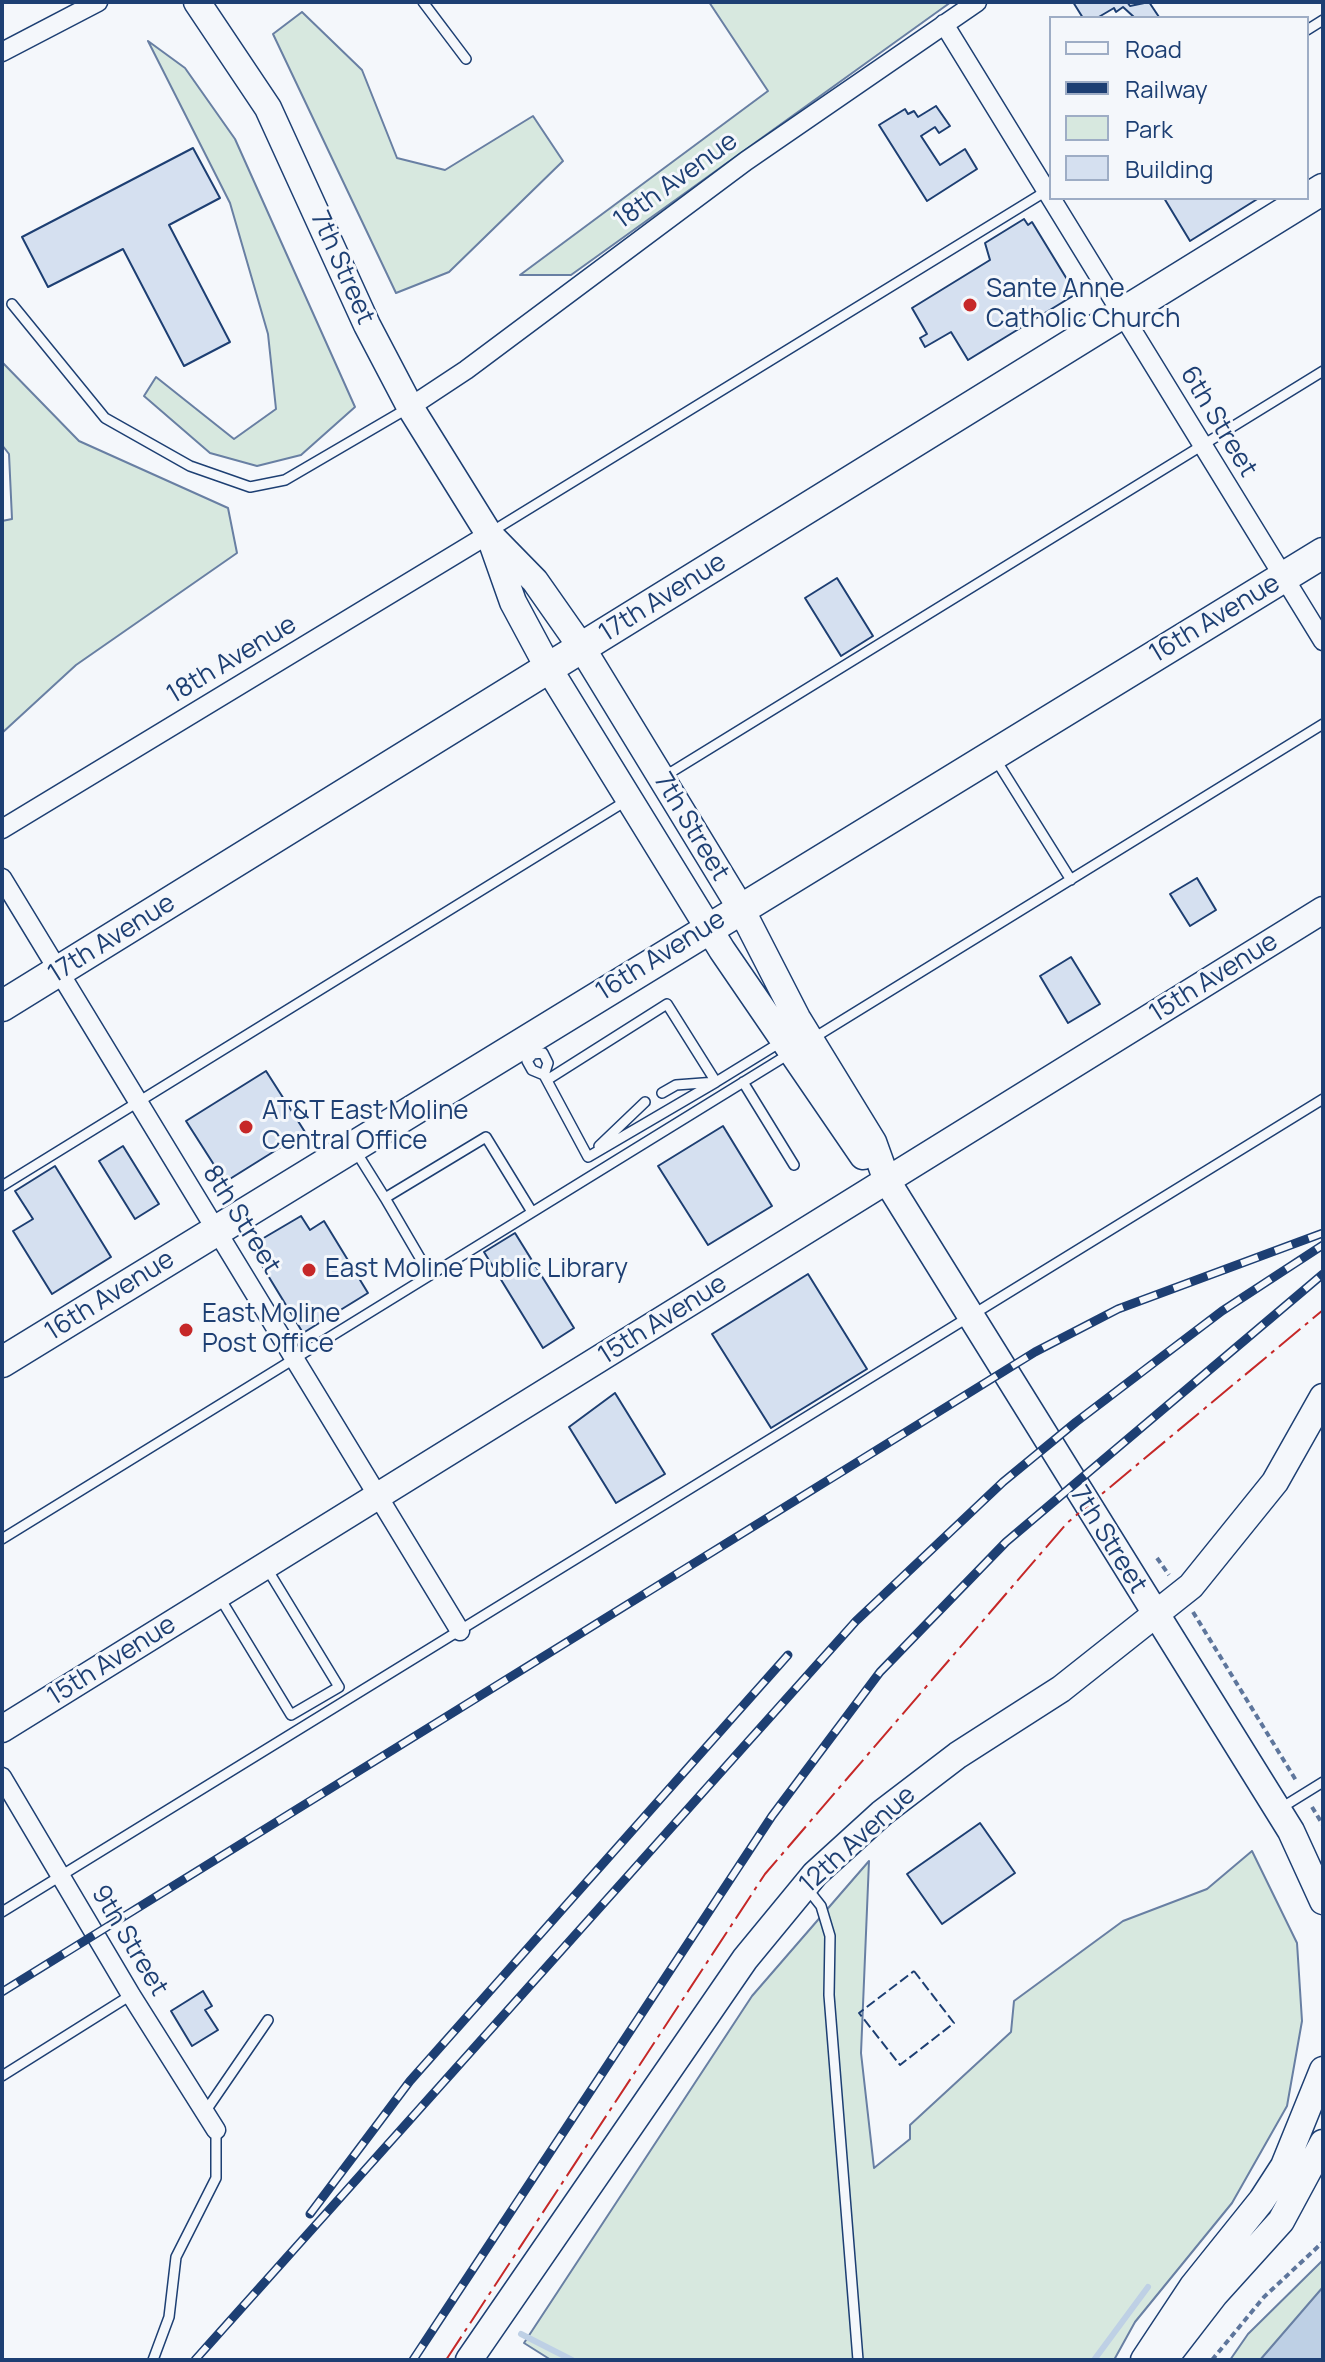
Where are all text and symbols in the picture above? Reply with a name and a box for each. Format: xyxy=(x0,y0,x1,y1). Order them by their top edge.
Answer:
legend xyxy=(1049,16,1309,200)
text: Road xyxy=(1125,32,1182,65)
text: Railway xyxy=(1125,72,1208,105)
text: Park xyxy=(1125,112,1173,145)
street label: 18th Avenue xyxy=(608,126,744,236)
text: Building xyxy=(1125,152,1213,185)
street label: 7th Street xyxy=(303,207,381,329)
place label: Sante Anne Catholic Church xyxy=(986,274,1180,336)
marker: Sante Anne Catholic Church xyxy=(961,296,979,314)
street label: 6th Street xyxy=(1173,361,1263,483)
street label: 17th Avenue xyxy=(594,547,732,649)
street label: 16th Avenue xyxy=(1144,568,1286,670)
street label: 18th Avenue xyxy=(162,609,302,711)
street label: 7th Street xyxy=(647,767,735,887)
street label: 17th Avenue xyxy=(43,888,181,990)
street label: 16th Avenue xyxy=(591,904,731,1008)
street label: 15th Avenue xyxy=(1144,926,1284,1030)
place label: AT&T East Moline Central Office xyxy=(262,1096,469,1158)
marker: AT&T East Moline Central Office xyxy=(237,1118,255,1136)
street label: 8th Street xyxy=(195,1160,287,1280)
street label: 16th Avenue xyxy=(40,1244,180,1348)
place label: East Moline Public Library xyxy=(325,1254,628,1286)
marker: East Moline Public Library xyxy=(300,1261,318,1279)
street label: 15th Avenue xyxy=(593,1268,733,1372)
place label: East Moline Post Office xyxy=(202,1299,340,1360)
marker: East Moline Post Office xyxy=(177,1321,195,1339)
street label: 7th Street xyxy=(1063,1481,1153,1599)
street label: 15th Avenue xyxy=(42,1609,182,1713)
street label: 12th Avenue xyxy=(794,1780,922,1900)
street label: 9th Street xyxy=(84,1880,174,2002)

